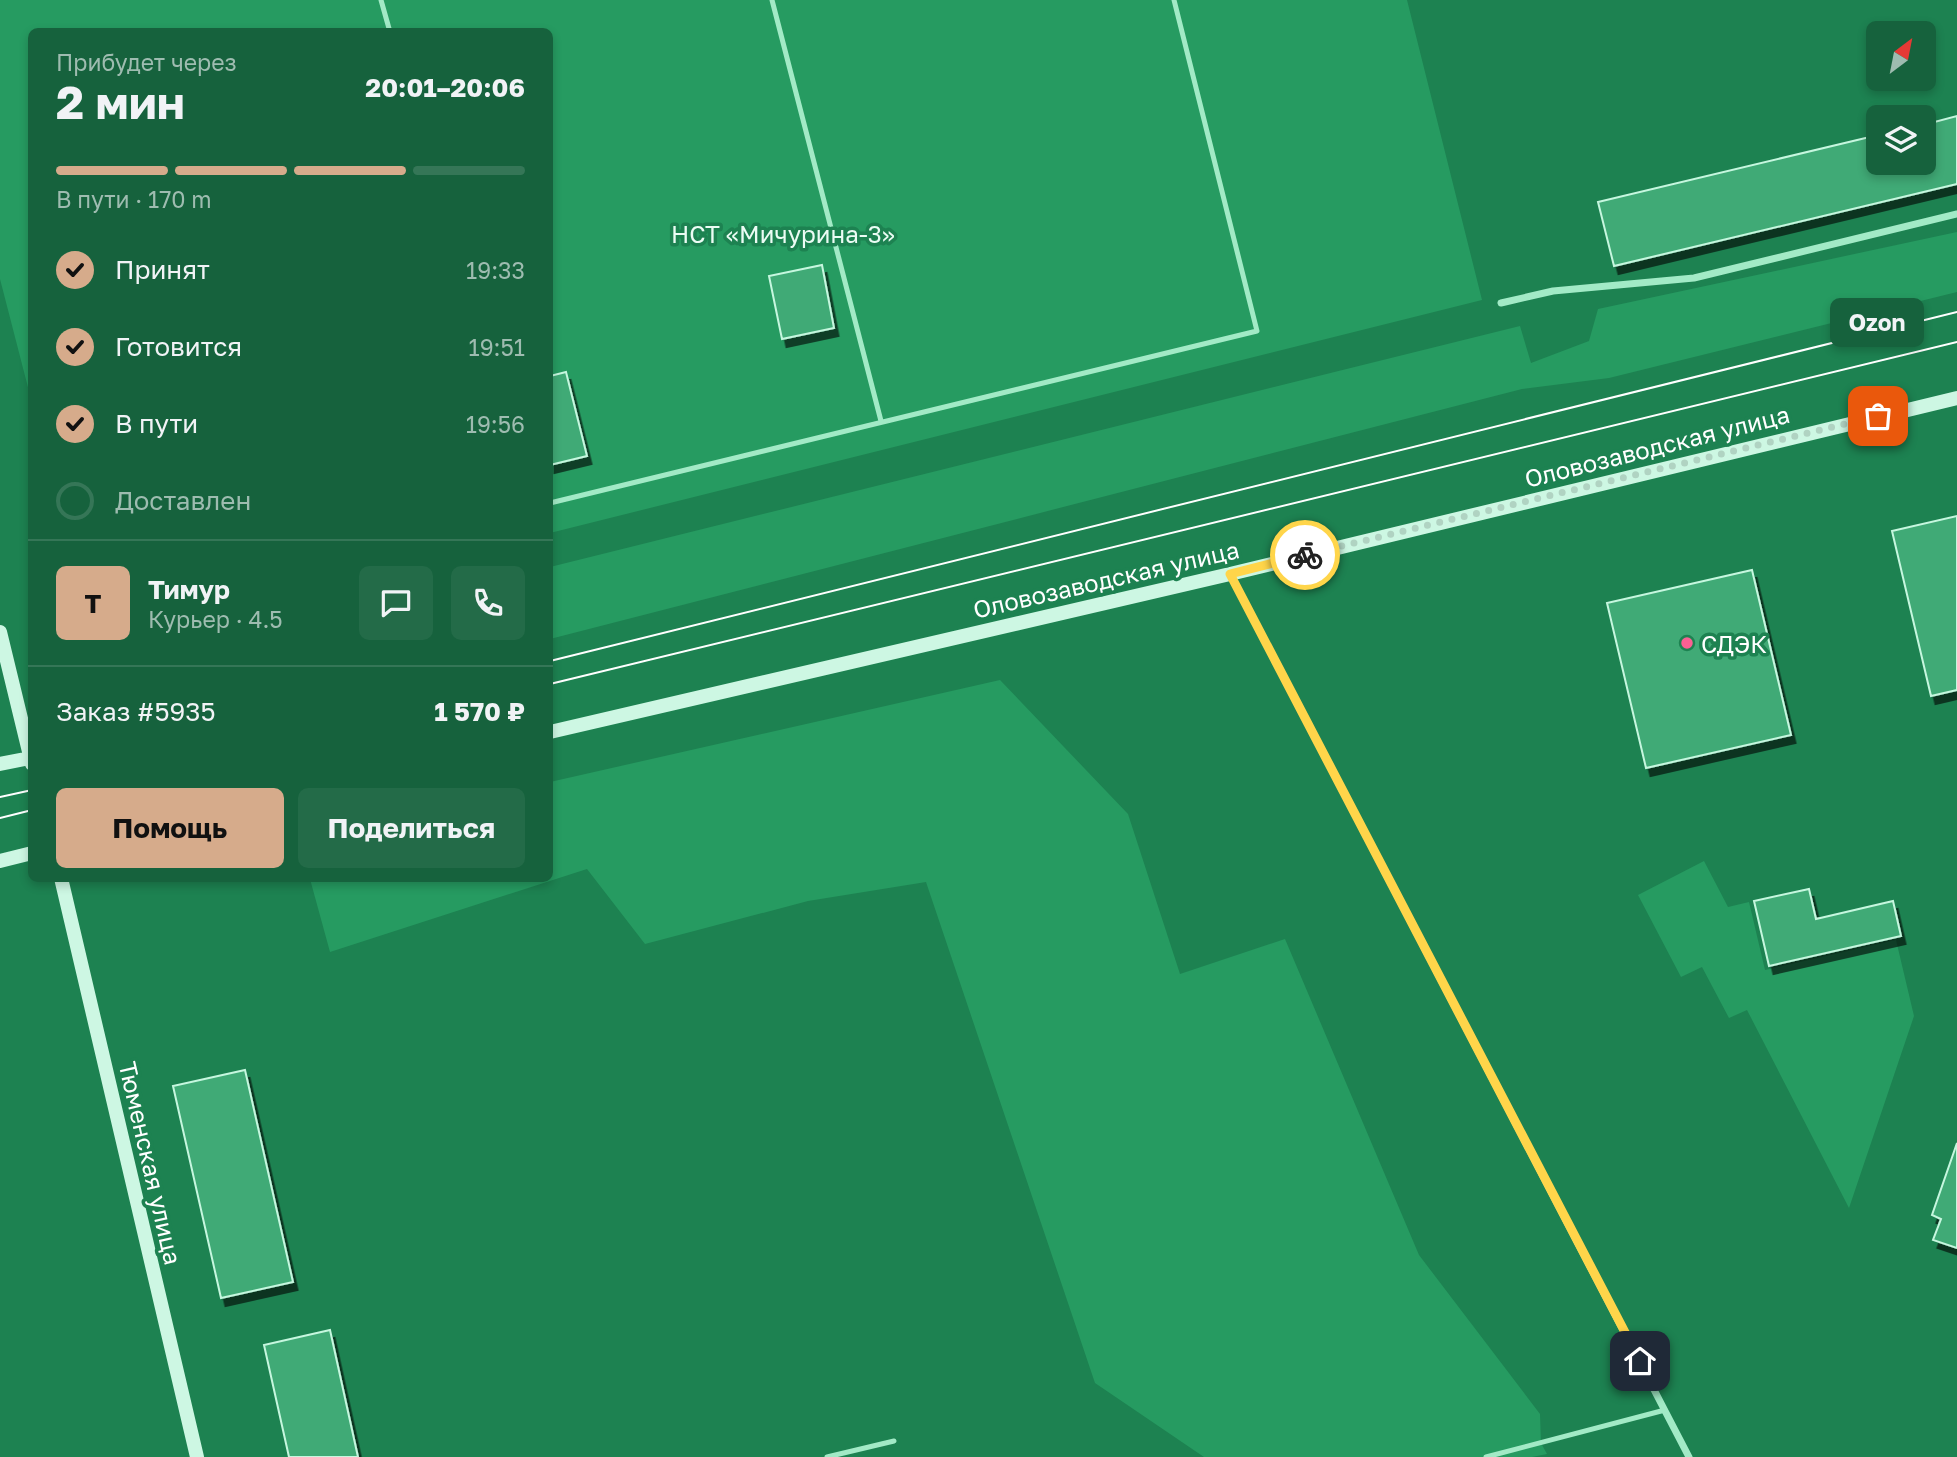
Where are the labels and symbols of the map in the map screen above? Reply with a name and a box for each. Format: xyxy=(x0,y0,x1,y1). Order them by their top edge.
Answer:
north arrow xyxy=(1866,21,1936,91)
park label: НСТ «Мичурина-3» xyxy=(671,219,895,248)
callout: Ozon xyxy=(1831,297,1925,346)
pin xyxy=(1848,386,1908,446)
street label: Оловозаводская улица xyxy=(1522,399,1792,493)
courier xyxy=(1270,520,1340,590)
street label: Оловозаводская улица xyxy=(970,534,1242,624)
place label: СДЭК xyxy=(1701,629,1767,658)
marker: СДЭК xyxy=(1679,635,1695,651)
street label: Тюменская улица xyxy=(114,1059,188,1267)
pin xyxy=(1610,1331,1670,1391)

